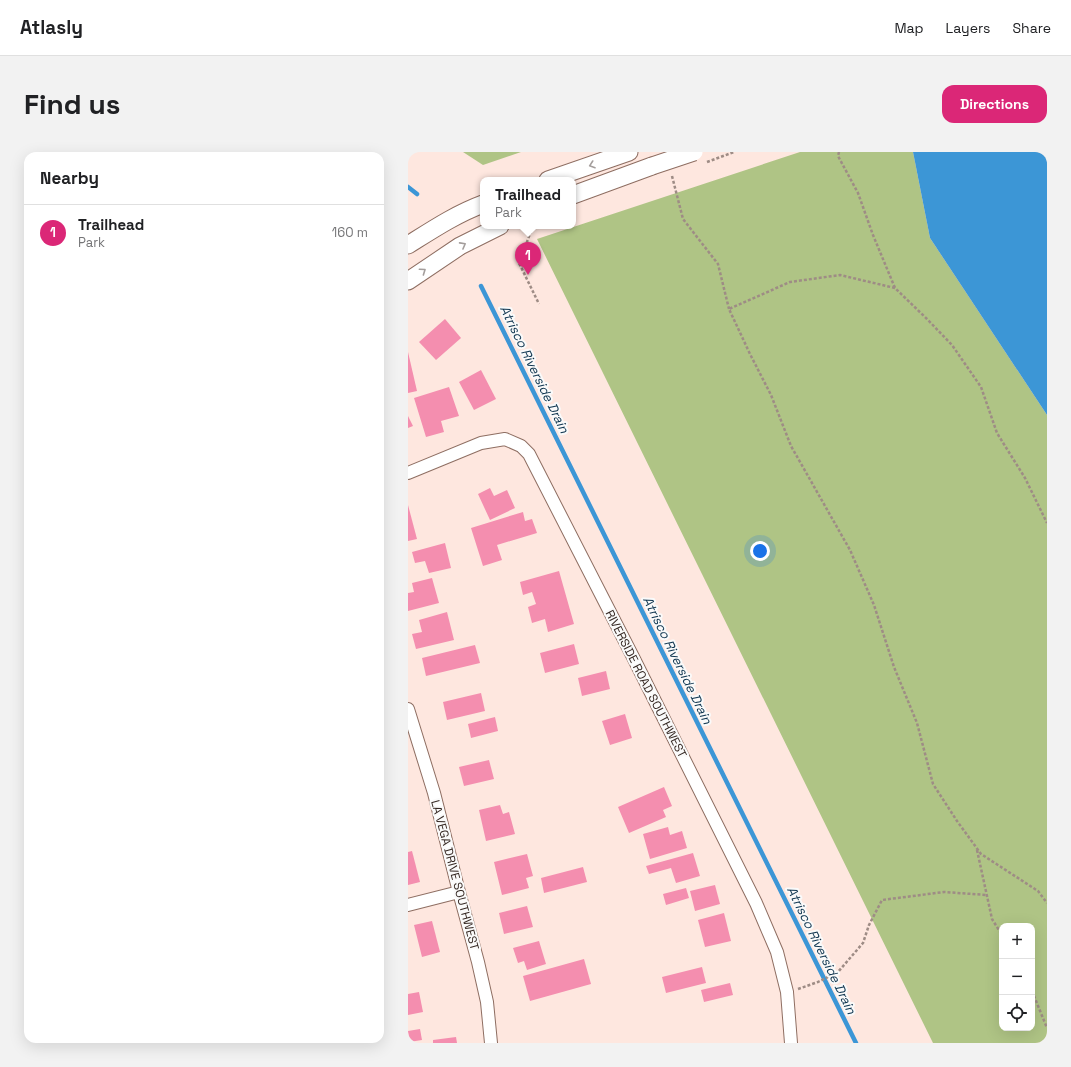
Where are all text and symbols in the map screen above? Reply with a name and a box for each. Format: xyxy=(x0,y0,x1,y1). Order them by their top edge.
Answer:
text: Atlasly xyxy=(20,15,83,40)
text: Map xyxy=(894,19,924,37)
text: Layers xyxy=(946,19,990,37)
text: Share xyxy=(1012,19,1051,37)
button: Directions xyxy=(942,85,1047,123)
text: Find us xyxy=(24,86,121,122)
one-way arrow xyxy=(589,160,596,168)
text: Nearby xyxy=(40,167,99,189)
popup xyxy=(480,177,576,229)
text: Trailhead xyxy=(495,185,561,204)
text: Park xyxy=(495,204,522,221)
text: Trailhead xyxy=(78,215,144,234)
text: 1 xyxy=(50,224,56,241)
text: 160 m xyxy=(332,224,368,241)
text: Park xyxy=(78,234,105,251)
one-way arrow xyxy=(459,242,466,250)
pin: 1 xyxy=(515,242,541,275)
one-way arrow xyxy=(419,268,426,276)
water label: Atrisco Riverside Drain xyxy=(496,303,573,437)
your location xyxy=(750,541,770,561)
water label: Atrisco Riverside Drain xyxy=(639,594,716,728)
street label: RIVERSIDE ROAD SOUTHWEST xyxy=(602,607,690,761)
street label: LA VEGA DRIVE SOUTHWEST xyxy=(427,798,483,952)
water label: Atrisco Riverside Drain xyxy=(783,884,860,1018)
map controls xyxy=(999,923,1035,1031)
button: + xyxy=(999,923,1035,959)
button: − xyxy=(999,959,1035,995)
button: locate xyxy=(999,995,1035,1031)

